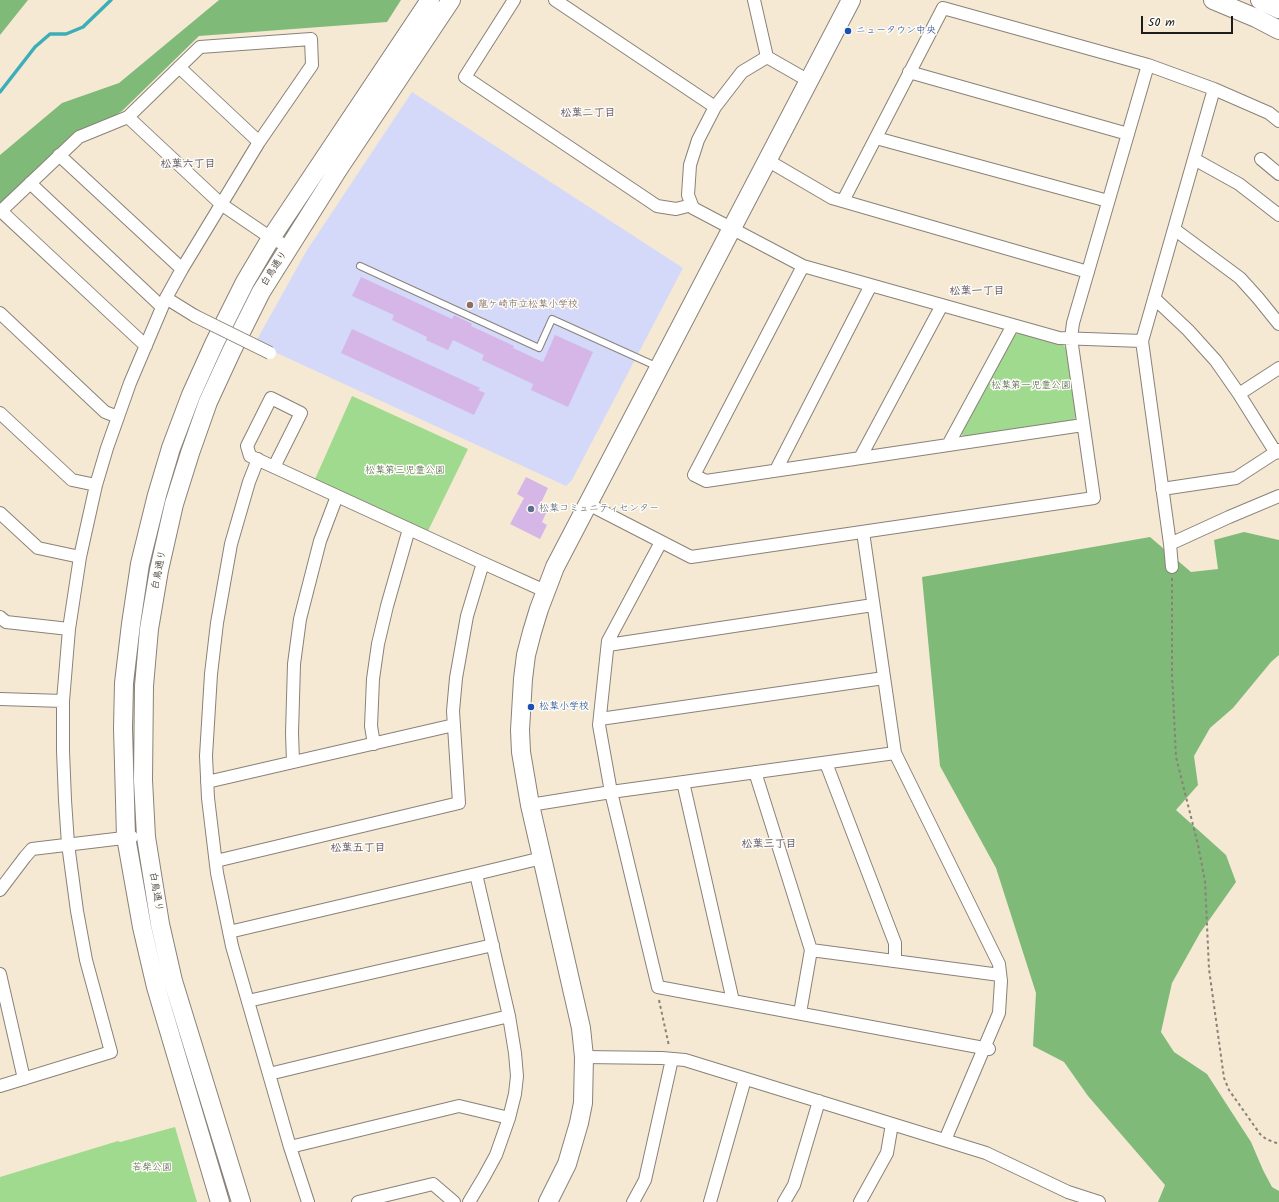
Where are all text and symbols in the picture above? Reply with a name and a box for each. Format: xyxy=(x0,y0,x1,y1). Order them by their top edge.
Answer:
scale bar xyxy=(1143,8,1235,34)
text: 50 m xyxy=(1148,13,1175,32)
place label: ニュータウン中央 xyxy=(856,25,936,37)
marker: ニュータウン中央 xyxy=(843,26,853,36)
district label: 松葉二丁目 xyxy=(561,107,615,121)
district label: 松葉六丁目 xyxy=(161,158,215,172)
street label: 白鳥通り xyxy=(259,249,291,289)
district label: 松葉一丁目 xyxy=(950,285,1004,299)
place label: 龍ケ崎市立松葉小学校 xyxy=(478,299,578,311)
marker: 龍ケ崎市立松葉小学校 xyxy=(465,300,475,310)
park label: 松葉第一児童公園 xyxy=(991,380,1071,392)
park label: 松葉第三児童公園 xyxy=(365,465,445,477)
place label: 松葉コミュニティセンター xyxy=(539,503,659,515)
marker: 松葉コミュニティセンター xyxy=(526,504,536,514)
street label: 白鳥通り xyxy=(150,549,170,591)
place label: 松葉小学校 xyxy=(539,701,589,713)
marker: 松葉小学校 xyxy=(526,702,536,712)
district label: 松葉三丁目 xyxy=(742,838,796,852)
district label: 松葉五丁目 xyxy=(331,842,385,856)
street label: 白鳥通り xyxy=(146,871,164,913)
park label: 若柴公園 xyxy=(132,1162,172,1174)

